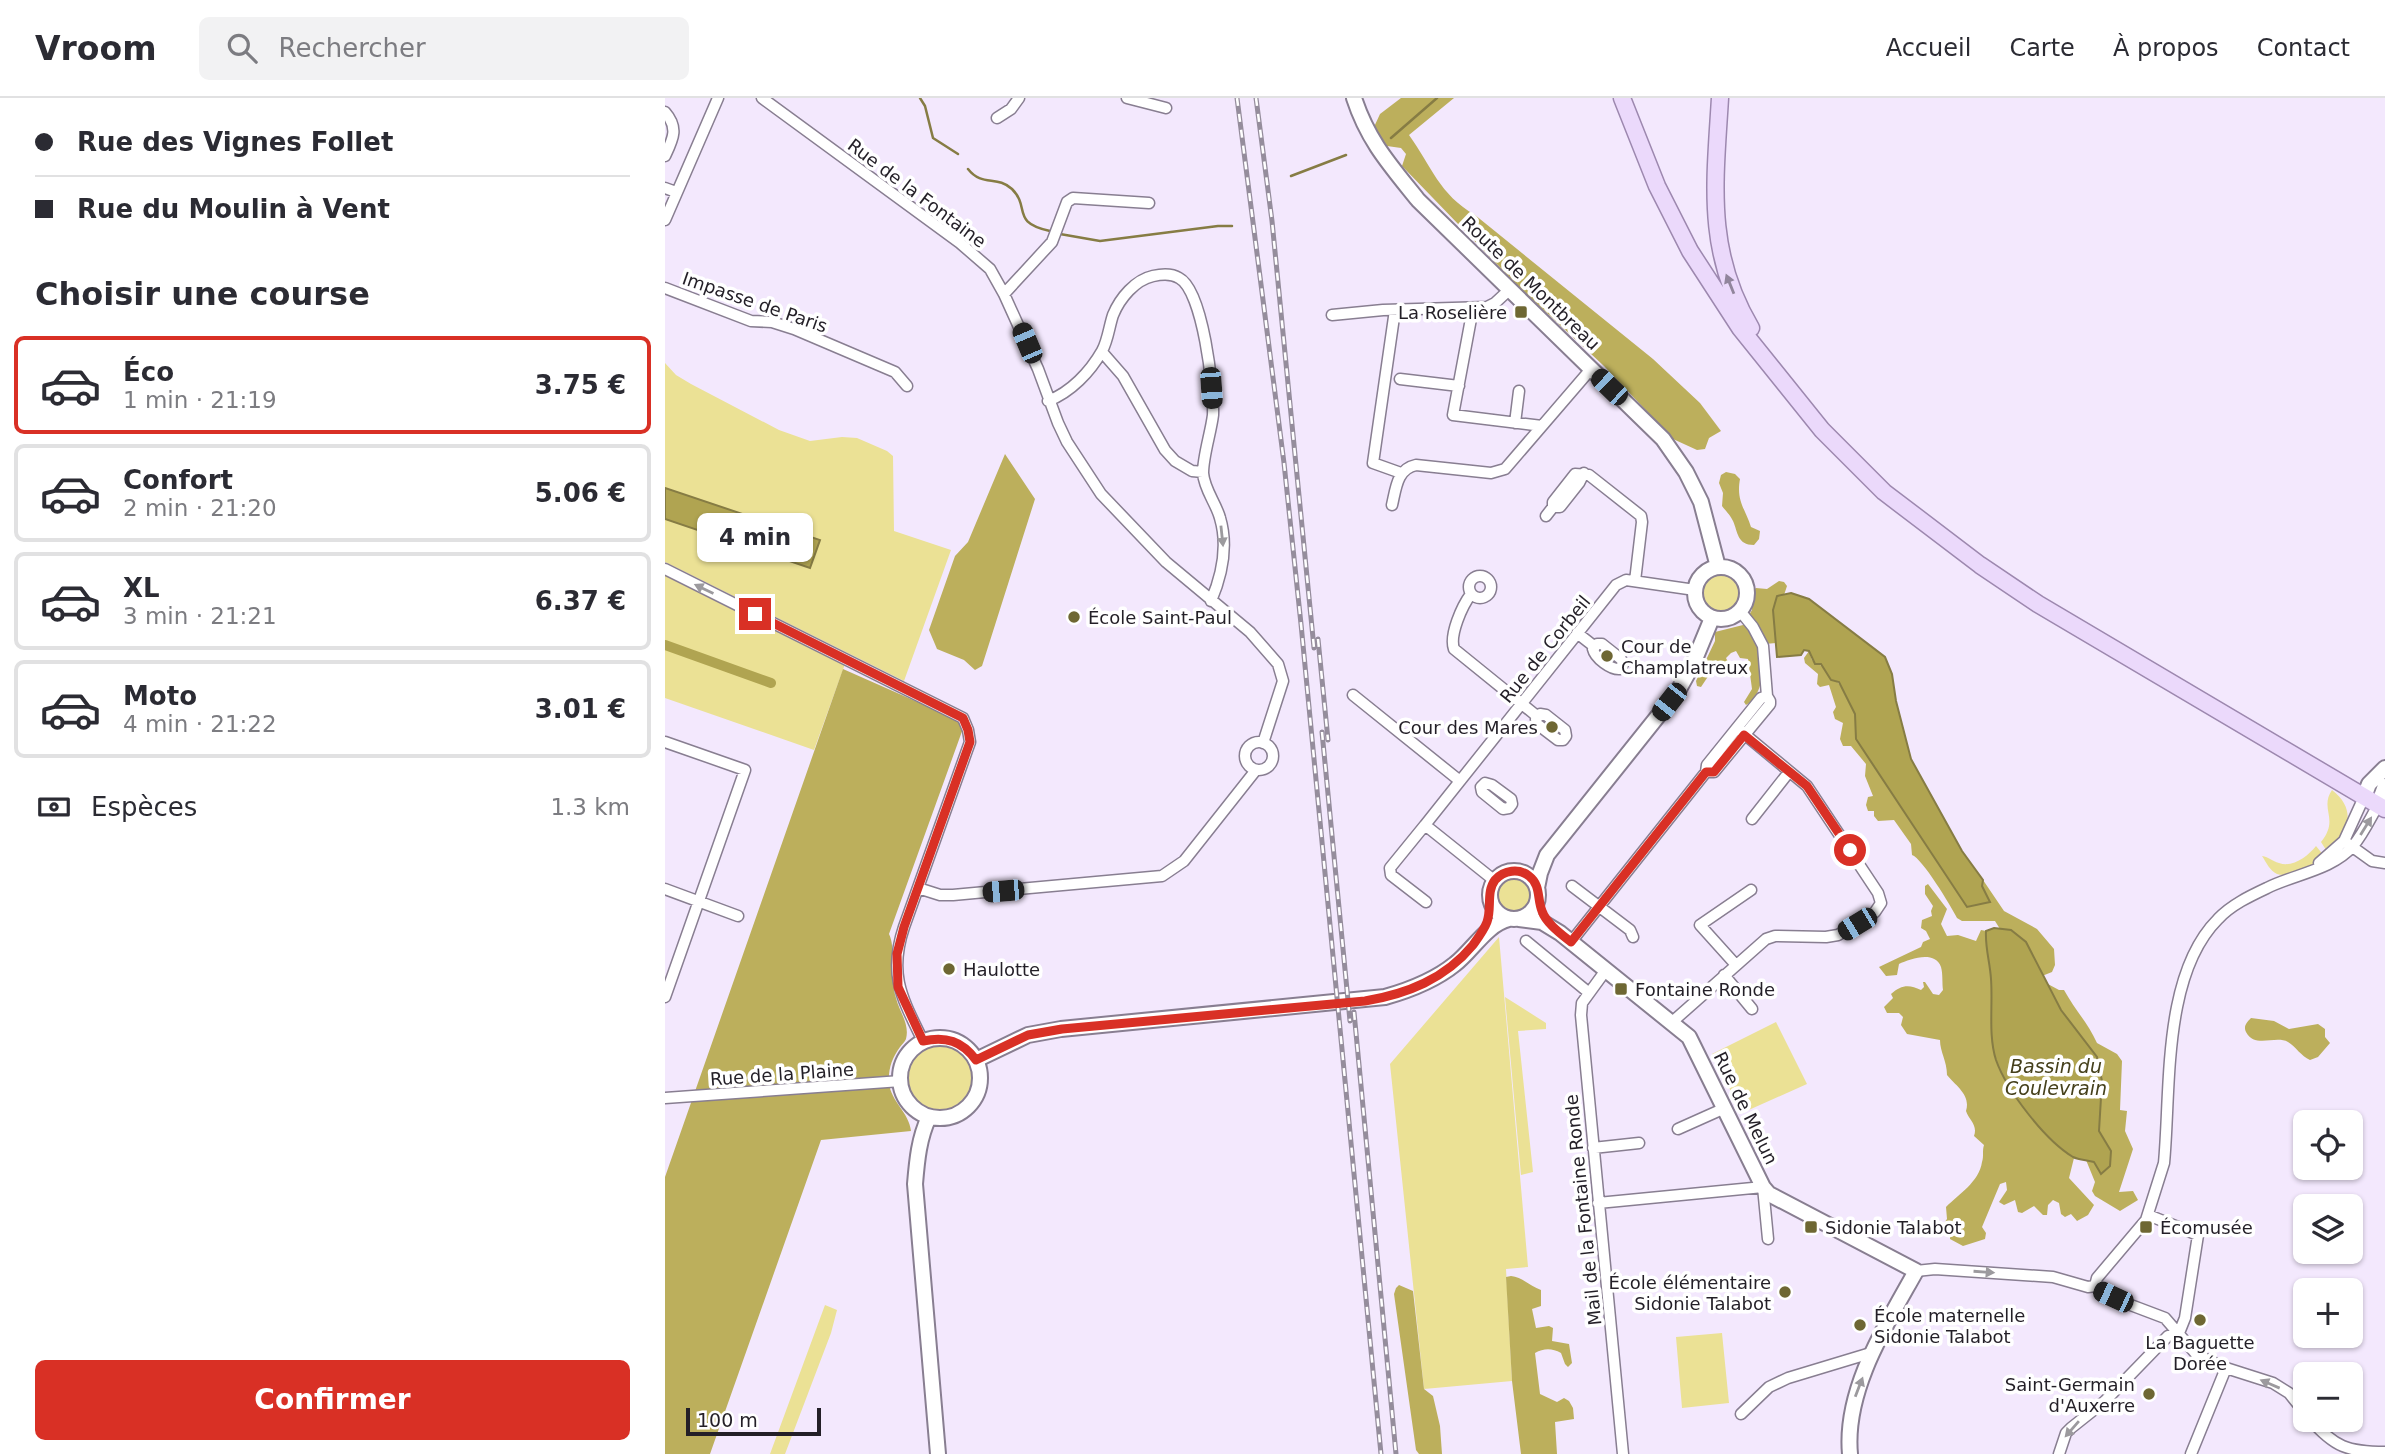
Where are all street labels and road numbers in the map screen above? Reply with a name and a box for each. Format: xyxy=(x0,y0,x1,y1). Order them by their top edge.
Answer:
street label: Rue de la Fontaine xyxy=(844,134,990,252)
street label: Route de Montbreau xyxy=(1458,212,1604,354)
street label: Impasse de Paris xyxy=(680,267,830,337)
street label: Rue de Corbeil xyxy=(1495,591,1595,707)
street label: Rue de Melun xyxy=(1710,1048,1782,1168)
street label: Rue de la Plaine xyxy=(709,1058,855,1090)
street label: Mail de la Fontaine Ronde xyxy=(1560,1093,1606,1327)

